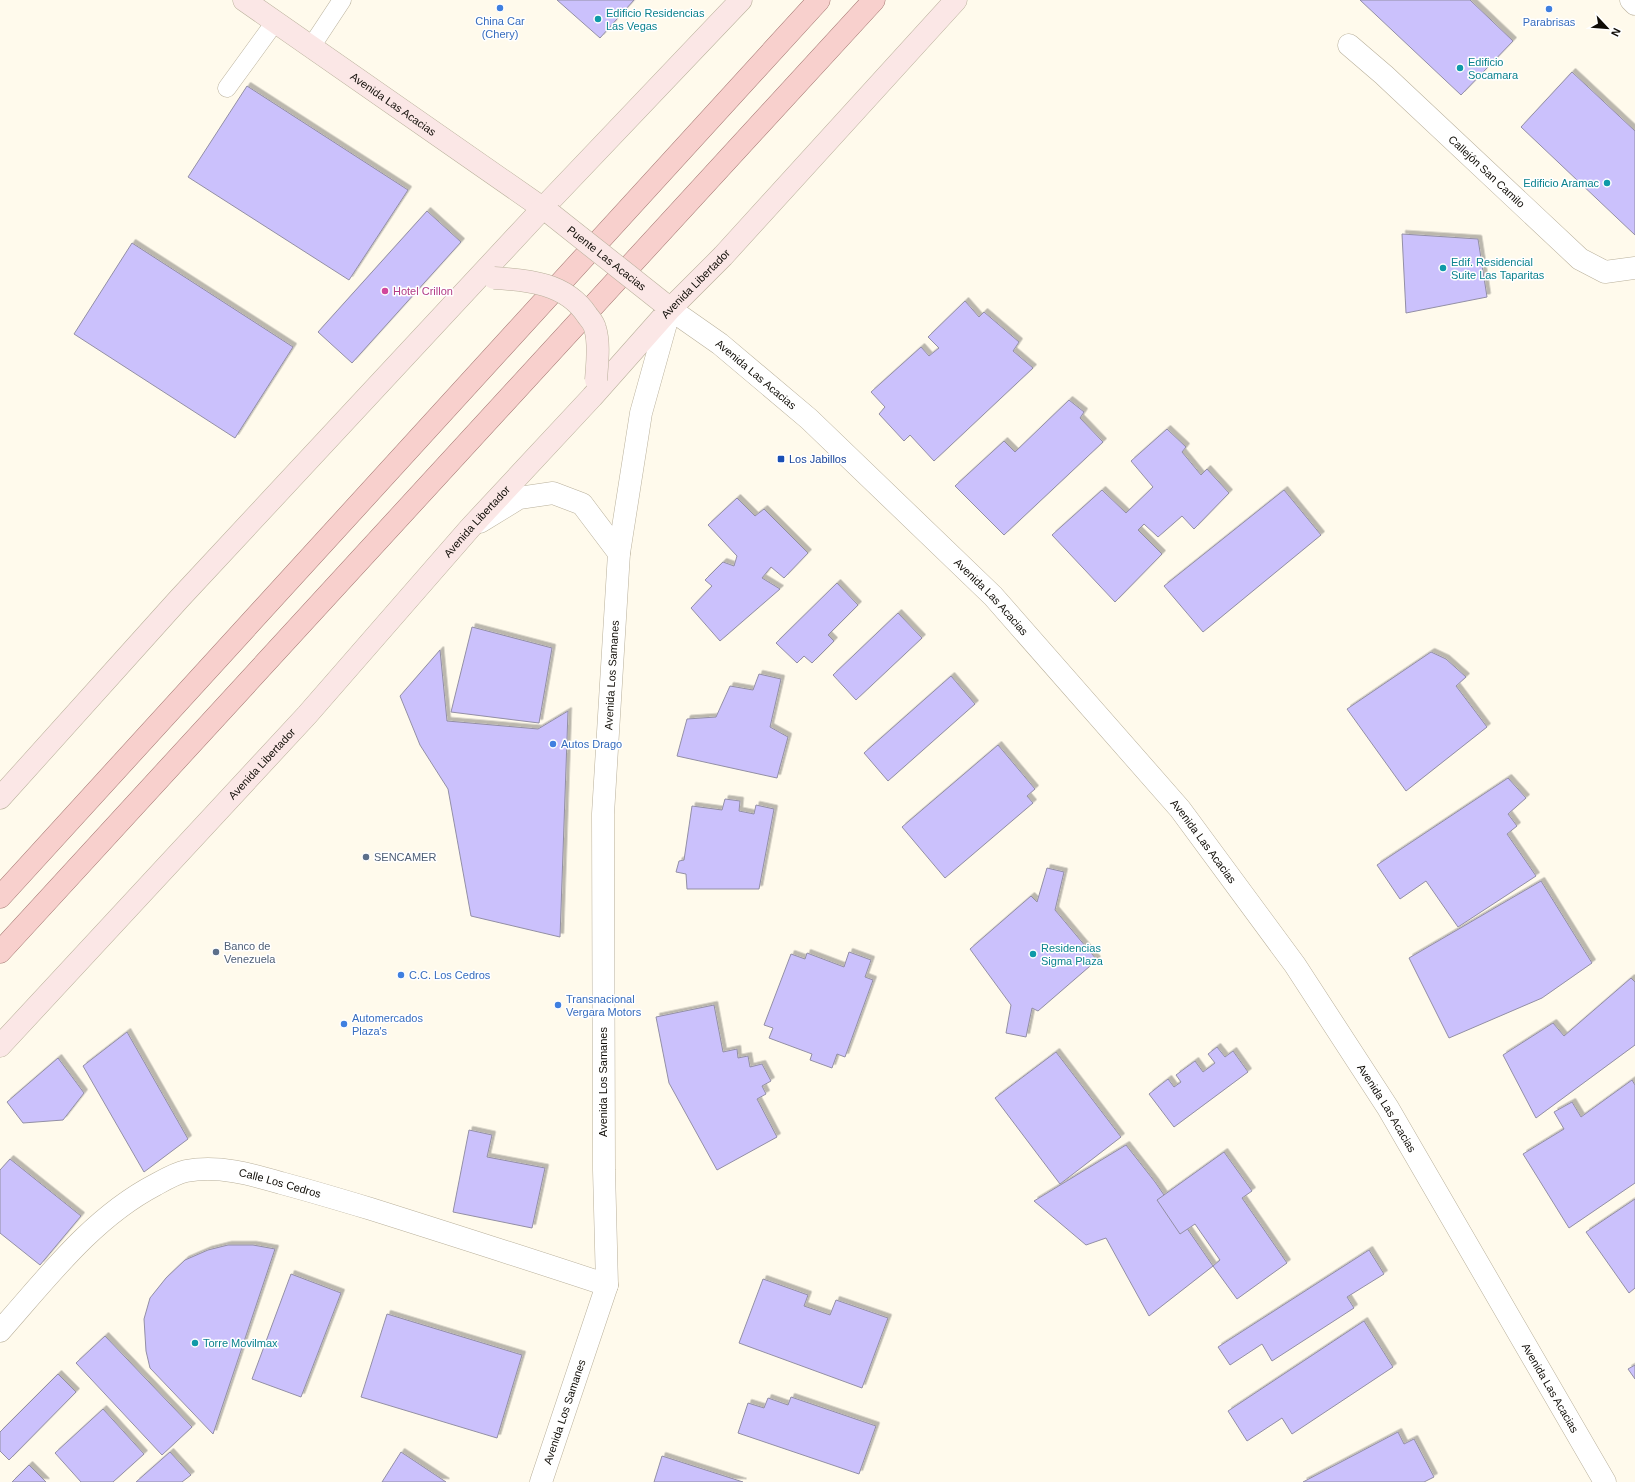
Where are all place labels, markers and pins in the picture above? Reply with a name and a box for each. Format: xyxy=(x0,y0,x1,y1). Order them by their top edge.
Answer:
marker: China Car (Chery) xyxy=(495,3,505,13)
marker: Parabrisas xyxy=(1544,4,1554,14)
place label: Edificio Residencias Las Vegas xyxy=(606,7,705,32)
marker: Edificio Residencias Las Vegas xyxy=(593,14,603,24)
place label: China Car (Chery) xyxy=(475,15,525,40)
place label: Parabrisas xyxy=(1523,16,1576,28)
place label: Edificio Socamara xyxy=(1468,56,1519,81)
marker: Edificio Socamara xyxy=(1455,63,1465,73)
place label: Edificio Aramac xyxy=(1523,177,1599,189)
marker: Edificio Aramac xyxy=(1602,178,1612,188)
place label: Edif. Residencial Suite Las Taparitas xyxy=(1451,256,1545,281)
marker: Edif. Residencial Suite Las Taparitas xyxy=(1438,263,1448,273)
place label: Hotel Crillon xyxy=(393,285,453,297)
marker: Hotel Crillon xyxy=(380,286,390,296)
place label: Los Jabillos xyxy=(789,453,847,465)
marker: Los Jabillos xyxy=(776,454,786,464)
place label: Autos Drago xyxy=(561,738,622,750)
marker: Autos Drago xyxy=(548,739,558,749)
place label: SENCAMER xyxy=(374,851,436,863)
marker: SENCAMER xyxy=(361,852,371,862)
place label: Banco de Venezuela xyxy=(224,940,276,965)
place label: Residencias Sigma Plaza xyxy=(1041,942,1104,967)
marker: Banco de Venezuela xyxy=(211,947,221,957)
marker: Residencias Sigma Plaza xyxy=(1028,949,1038,959)
place label: C.C. Los Cedros xyxy=(409,969,491,981)
marker: C.C. Los Cedros xyxy=(396,970,406,980)
place label: Transnacional Vergara Motors xyxy=(566,993,642,1018)
marker: Transnacional Vergara Motors xyxy=(553,1000,563,1010)
place label: Automercados Plaza's xyxy=(352,1012,423,1037)
marker: Automercados Plaza's xyxy=(339,1019,349,1029)
place label: Torre Movilmax xyxy=(203,1337,278,1349)
marker: Torre Movilmax xyxy=(190,1338,200,1348)

